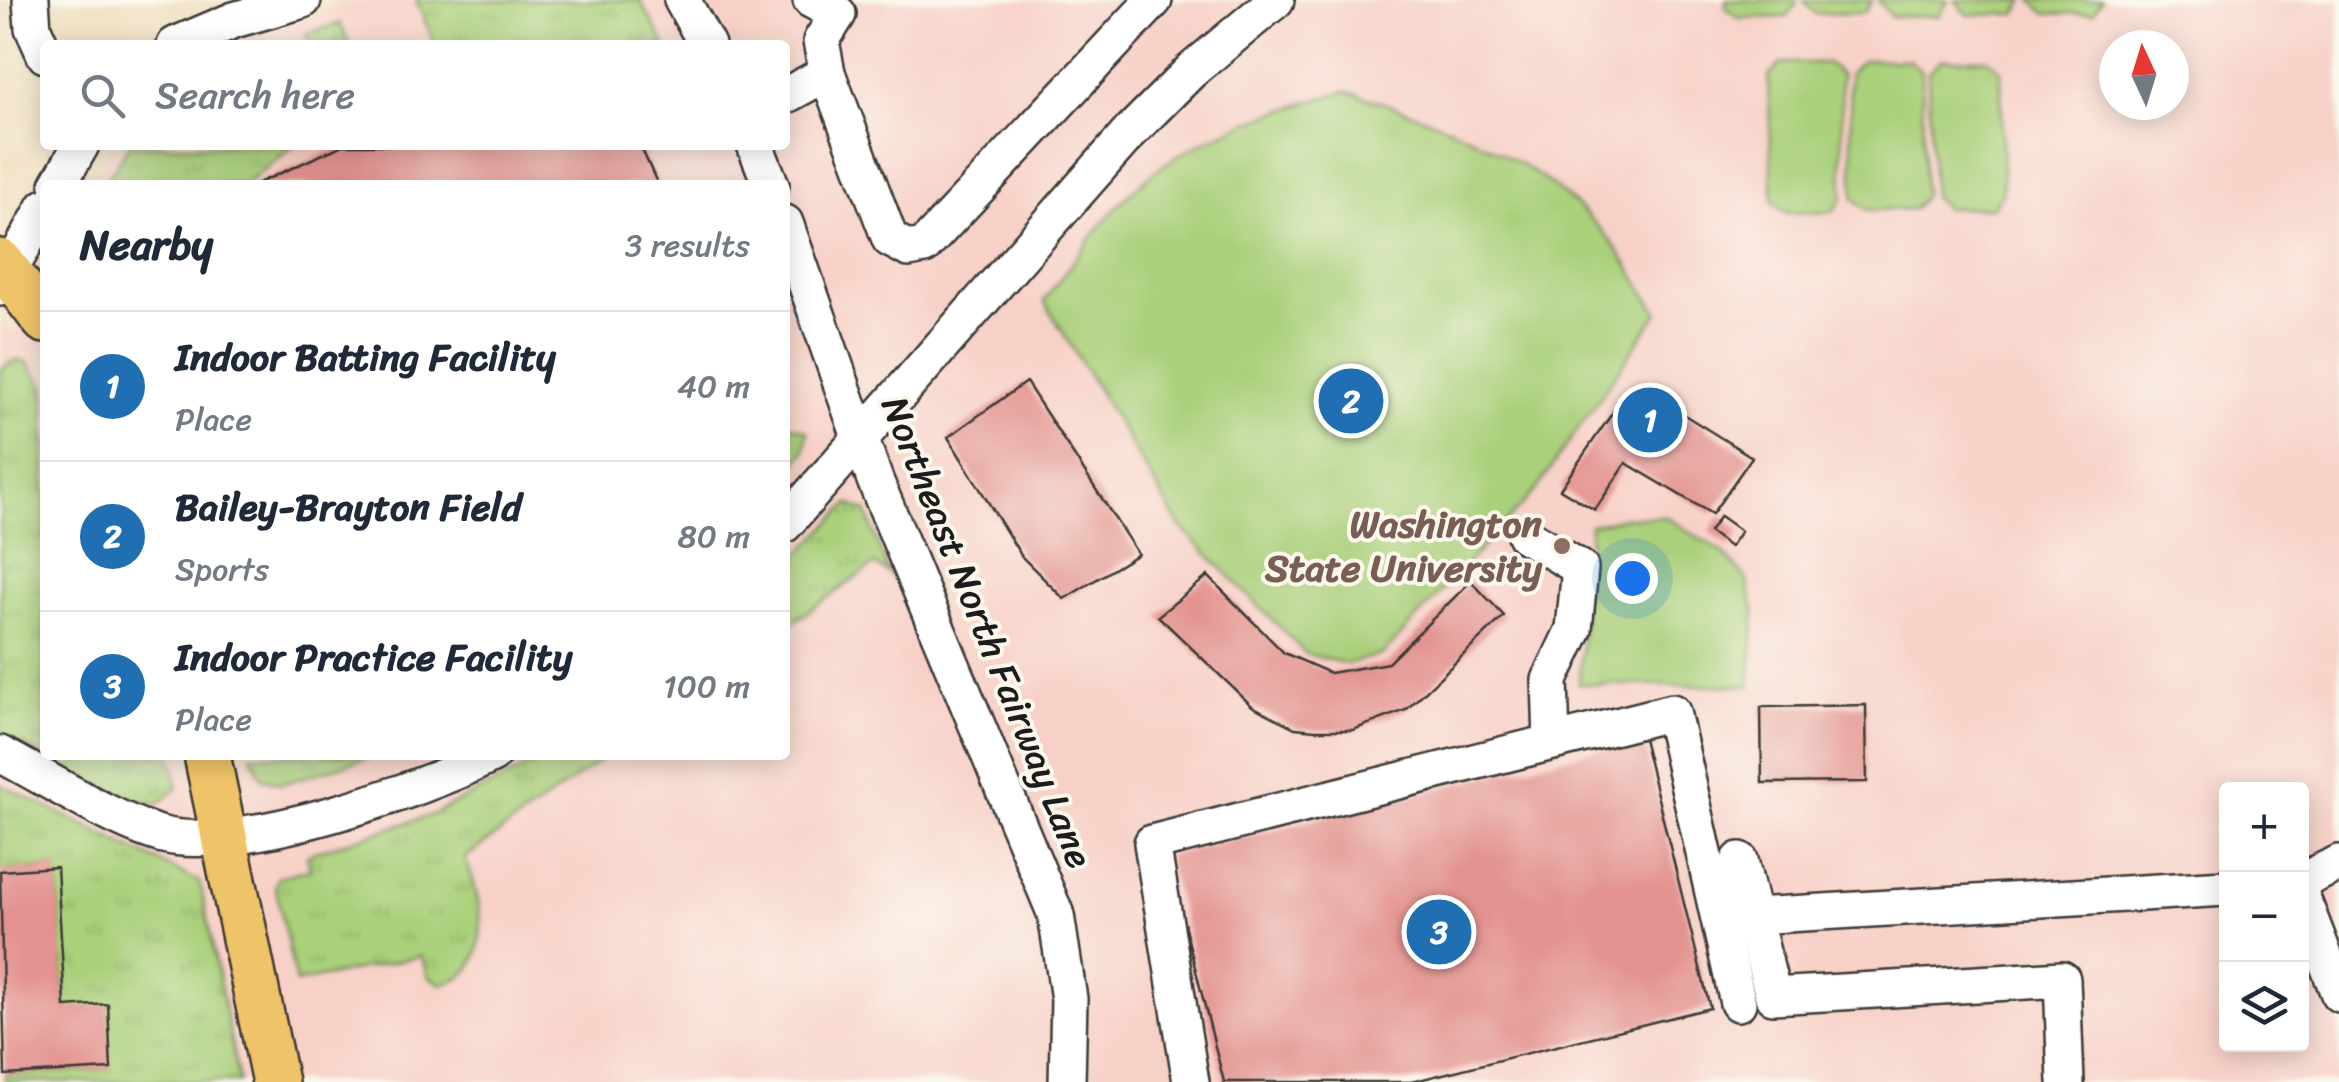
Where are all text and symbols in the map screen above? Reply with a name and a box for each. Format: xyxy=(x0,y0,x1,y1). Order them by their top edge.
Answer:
north arrow xyxy=(2099,30,2189,120)
search box xyxy=(40,40,790,150)
text: Search here xyxy=(155,62,355,129)
icon: search xyxy=(75,68,130,123)
text: Nearby xyxy=(80,208,213,282)
text: 3 results xyxy=(625,217,750,274)
text: Indoor Batting Facility xyxy=(175,324,556,391)
text: 1 xyxy=(106,358,119,415)
text: 40 m xyxy=(677,358,750,415)
pin: 2 xyxy=(1318,364,1384,438)
pin: 1 xyxy=(1618,382,1682,458)
street label: Northeast North Fairway Lane xyxy=(861,386,1113,878)
text: Place xyxy=(175,391,252,448)
text: Bailey-Brayton Field xyxy=(175,474,521,541)
place label: Washington State University xyxy=(1264,491,1543,602)
text: 2 xyxy=(103,508,122,565)
text: 80 m xyxy=(678,508,750,565)
marker: Washington State University xyxy=(1551,535,1573,557)
text: Sports xyxy=(175,541,269,598)
your location xyxy=(1607,553,1658,604)
text: Indoor Practice Facility xyxy=(175,624,572,691)
text: 3 xyxy=(104,658,121,715)
text: 100 m xyxy=(663,658,750,715)
text: Place xyxy=(175,691,252,748)
map controls xyxy=(2219,782,2309,1052)
button: + xyxy=(2219,782,2309,872)
button: − xyxy=(2219,872,2309,962)
pin: 3 xyxy=(1406,894,1472,970)
button: layers xyxy=(2219,962,2309,1052)

